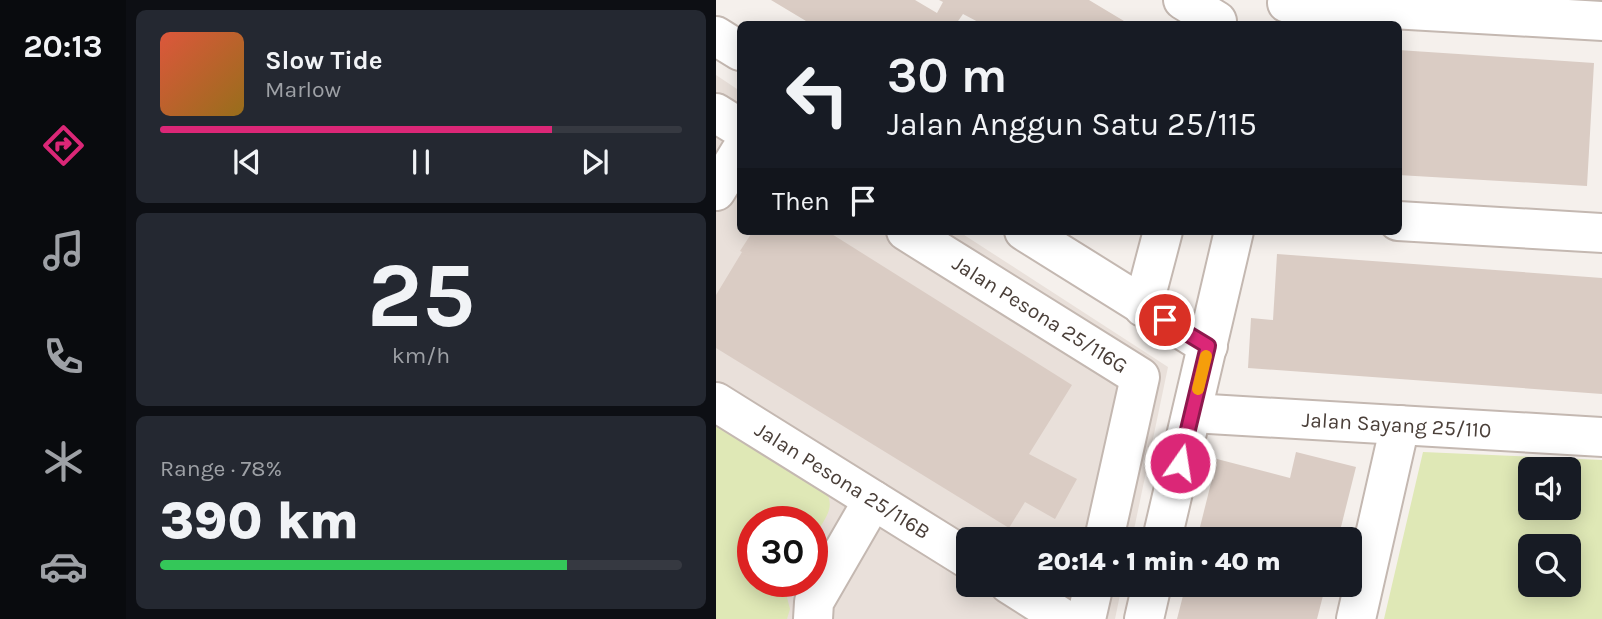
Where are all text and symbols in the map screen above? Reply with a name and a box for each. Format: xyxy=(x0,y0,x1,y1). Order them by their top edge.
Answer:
text: 20:13 xyxy=(23,28,103,65)
text: Slow Tide xyxy=(265,45,383,76)
text: 30 m xyxy=(887,47,1007,104)
icon: left xyxy=(772,49,863,140)
text: Marlow xyxy=(265,76,341,103)
text: Jalan Anggun Satu 25/115 xyxy=(887,106,1257,143)
icon: directions xyxy=(39,121,88,170)
icon: previous xyxy=(228,143,266,181)
icon: pause xyxy=(402,143,440,181)
icon: next xyxy=(576,143,614,181)
icon: arrive xyxy=(844,182,882,220)
text: Then xyxy=(772,186,830,217)
icon: music xyxy=(39,226,88,275)
text: 25 xyxy=(367,243,475,349)
street label: Jalan Pesona 25/116G xyxy=(948,251,1132,378)
pin xyxy=(1135,290,1195,350)
icon: arrive xyxy=(1146,301,1184,339)
icon: phone xyxy=(39,332,88,381)
text: km/h xyxy=(392,342,450,369)
street label: Jalan Sayang 25/110 xyxy=(1301,407,1492,442)
street label: Jalan Pesona 25/116B xyxy=(751,417,934,544)
position arrow xyxy=(1143,426,1217,500)
icon: climate xyxy=(39,437,88,486)
text: Range · 78% xyxy=(160,455,282,482)
map controls xyxy=(1518,457,1581,597)
button: sound xyxy=(1518,457,1581,520)
text: 390 km xyxy=(160,490,359,551)
speed limit sign: 30 xyxy=(737,506,828,597)
button: search xyxy=(1518,534,1581,597)
icon: car xyxy=(39,542,88,591)
text: 20:14 · 1 min · 40 m xyxy=(1037,546,1281,577)

